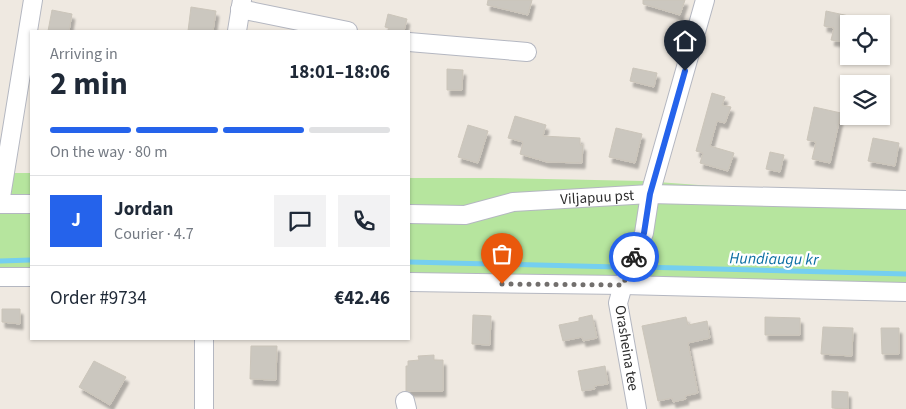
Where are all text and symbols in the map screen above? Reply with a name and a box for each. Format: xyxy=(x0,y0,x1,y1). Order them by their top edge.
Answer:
map controls xyxy=(840,15,890,125)
button: locate xyxy=(840,15,890,65)
pin xyxy=(664,20,706,71)
icon: home xyxy=(671,27,699,55)
text: Arriving in xyxy=(50,43,118,65)
text: 18:01–18:06 xyxy=(289,59,390,86)
text: 2 min xyxy=(50,61,128,107)
button: layers xyxy=(840,75,890,125)
text: On the way · 80 m xyxy=(50,141,167,163)
street label: Viljapuu pst xyxy=(560,185,635,210)
button: chat xyxy=(274,195,326,247)
button: phone xyxy=(338,195,390,247)
text: Jordan xyxy=(114,196,173,223)
text: J xyxy=(71,207,81,234)
text: Courier · 4.7 xyxy=(114,223,194,245)
courier xyxy=(609,232,659,282)
pin xyxy=(481,233,523,284)
icon: bag xyxy=(488,240,516,268)
icon: bike xyxy=(620,243,648,271)
water label: Hundiaugu kr xyxy=(729,247,820,271)
text: Order #9734 xyxy=(50,285,147,312)
text: €42.46 xyxy=(334,285,390,312)
street label: Orasheina tee xyxy=(609,304,644,392)

